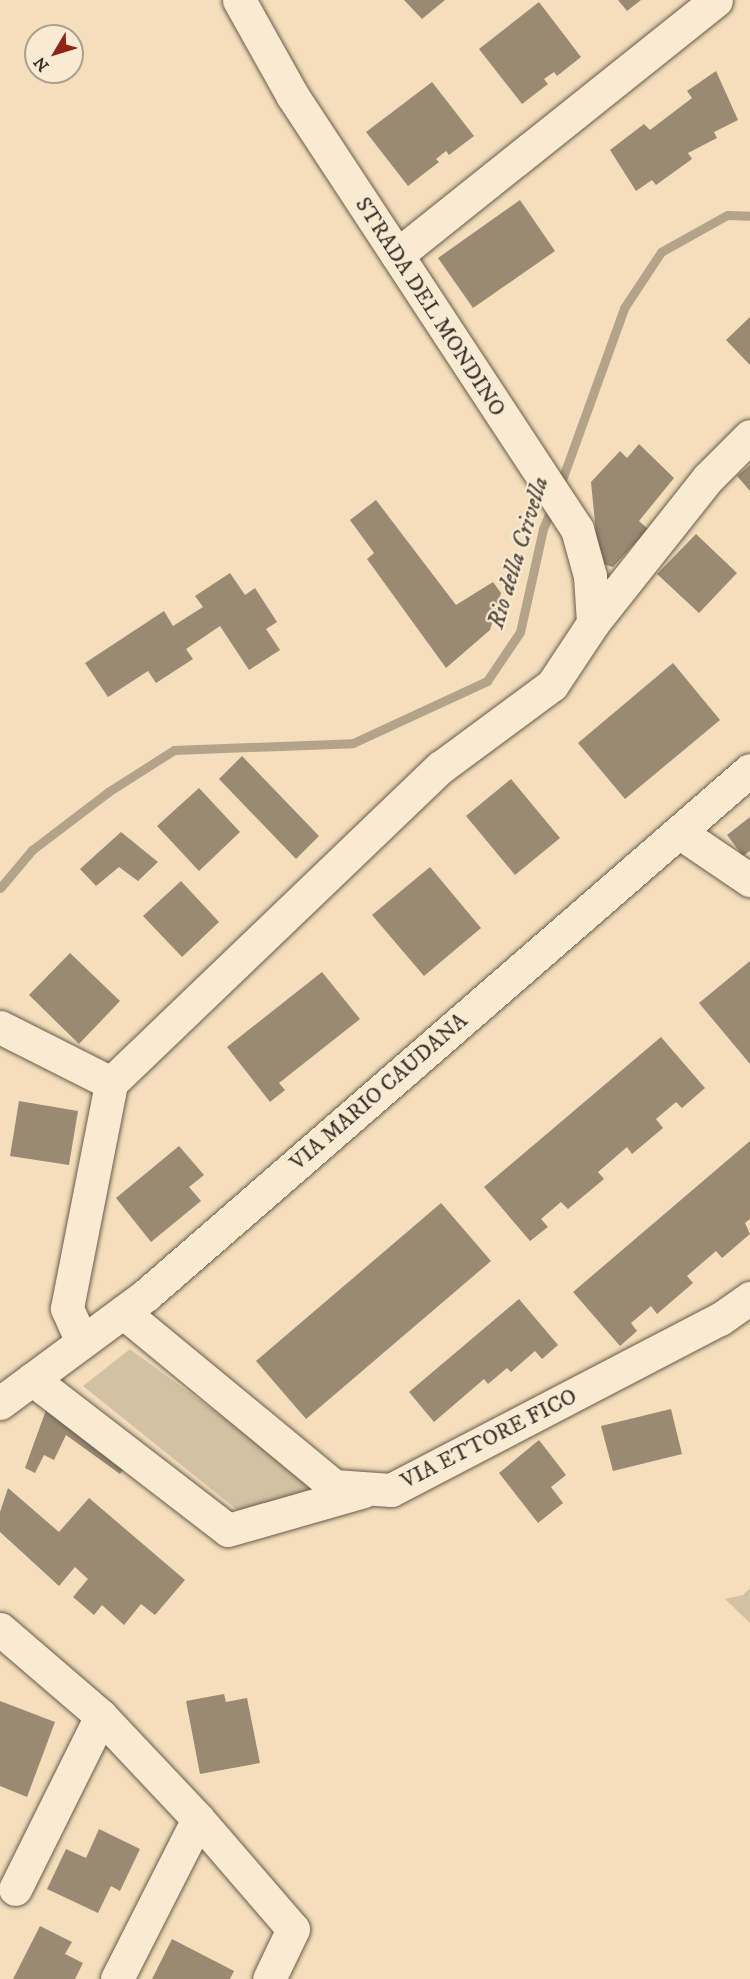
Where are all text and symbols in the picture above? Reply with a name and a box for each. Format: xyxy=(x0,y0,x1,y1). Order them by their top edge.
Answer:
north arrow xyxy=(24,24,84,84)
text: N xyxy=(29,53,53,75)
street label: STRADA DEL MONDINO xyxy=(349,193,511,421)
water label: Rio della Crivella xyxy=(482,474,556,632)
street label: VIA MARIO CAUDANA xyxy=(285,1008,473,1176)
street label: VIA ETTORE FICO xyxy=(397,1383,581,1495)

